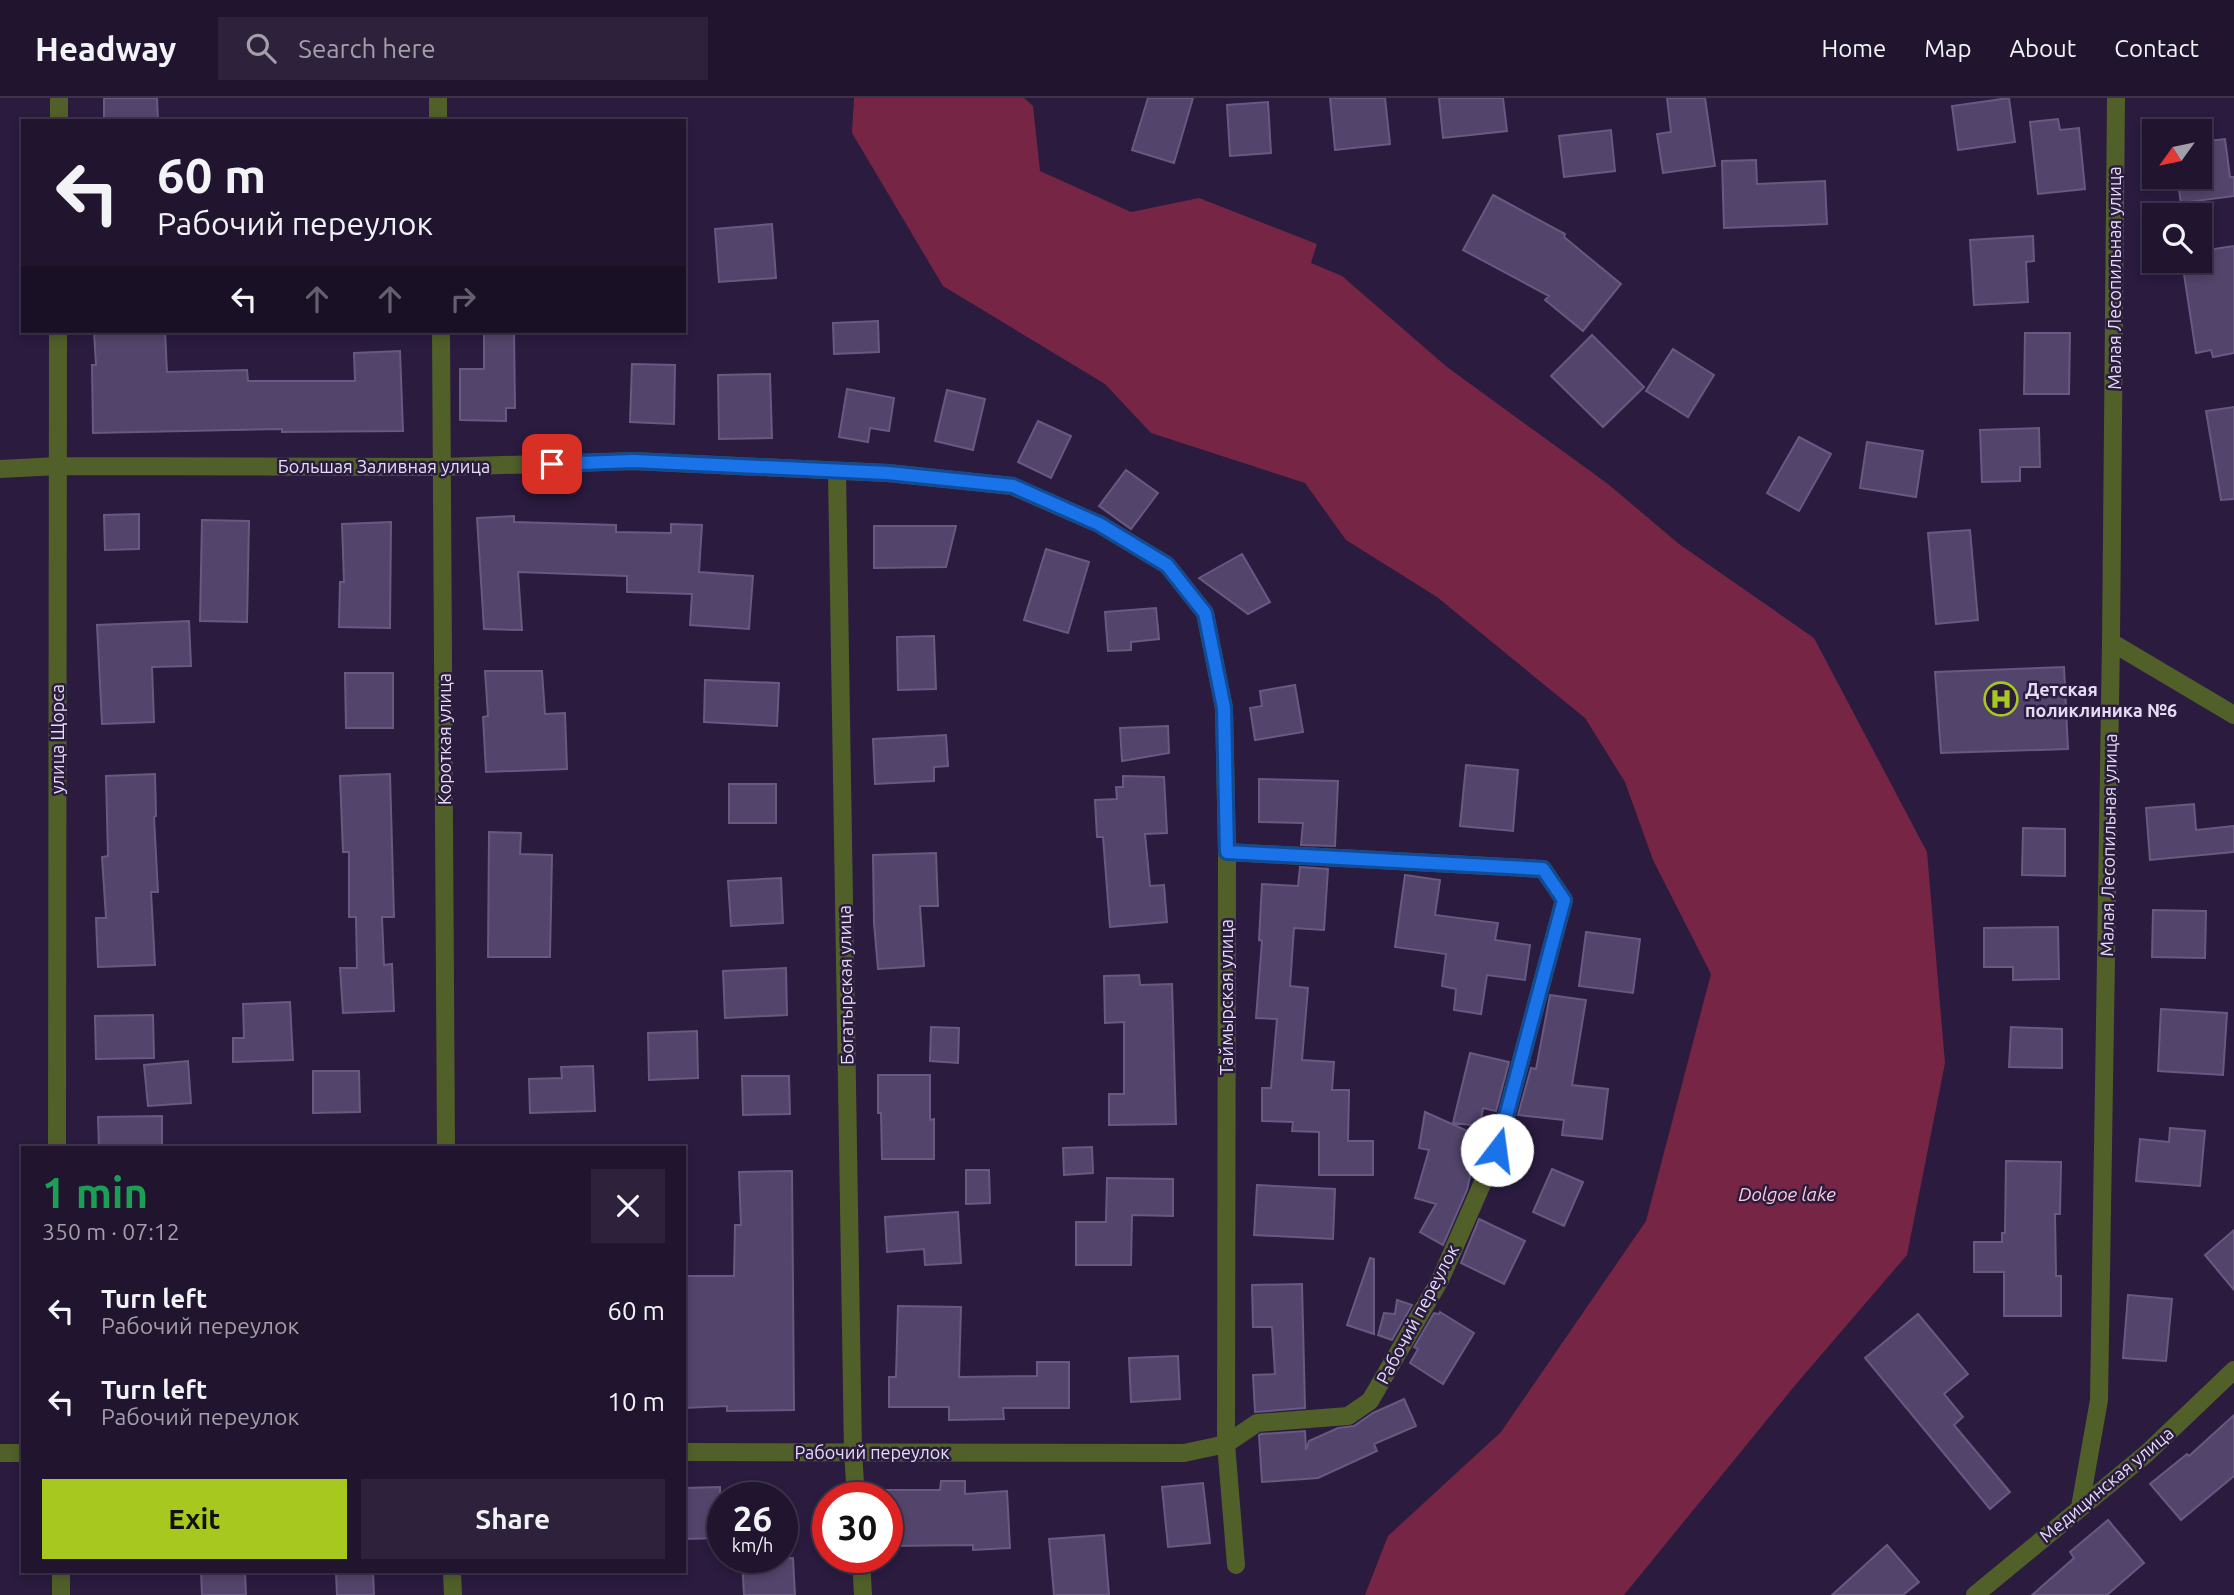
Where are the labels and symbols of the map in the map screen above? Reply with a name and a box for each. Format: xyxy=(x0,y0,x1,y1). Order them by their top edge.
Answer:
north arrow xyxy=(2142,119,2212,189)
street label: Малая Лесопильная улица xyxy=(2104,166,2124,390)
pin xyxy=(522,434,582,494)
street label: Большая Заливная улица xyxy=(278,456,490,476)
street label: Короткая улица xyxy=(434,673,454,805)
place label: Детская поликлиника №6 xyxy=(2025,679,2177,720)
hospital icon: Детская поликлиника №6 xyxy=(1982,680,2020,718)
street label: улица Щорса xyxy=(47,684,67,794)
street label: Малая Лесопильная улица xyxy=(2096,733,2120,957)
street label: Богатырская улица xyxy=(834,905,856,1065)
street label: Таймырская улица xyxy=(1216,919,1236,1075)
position arrow xyxy=(1460,1113,1534,1187)
water label: Dolgoe lake xyxy=(1738,1183,1836,1205)
street label: Рабочий переулок xyxy=(1372,1241,1462,1387)
street label: Медицинская улица xyxy=(2035,1422,2177,1546)
street label: Рабочий переулок xyxy=(794,1442,950,1462)
speed limit sign: 30 xyxy=(812,1482,903,1573)

